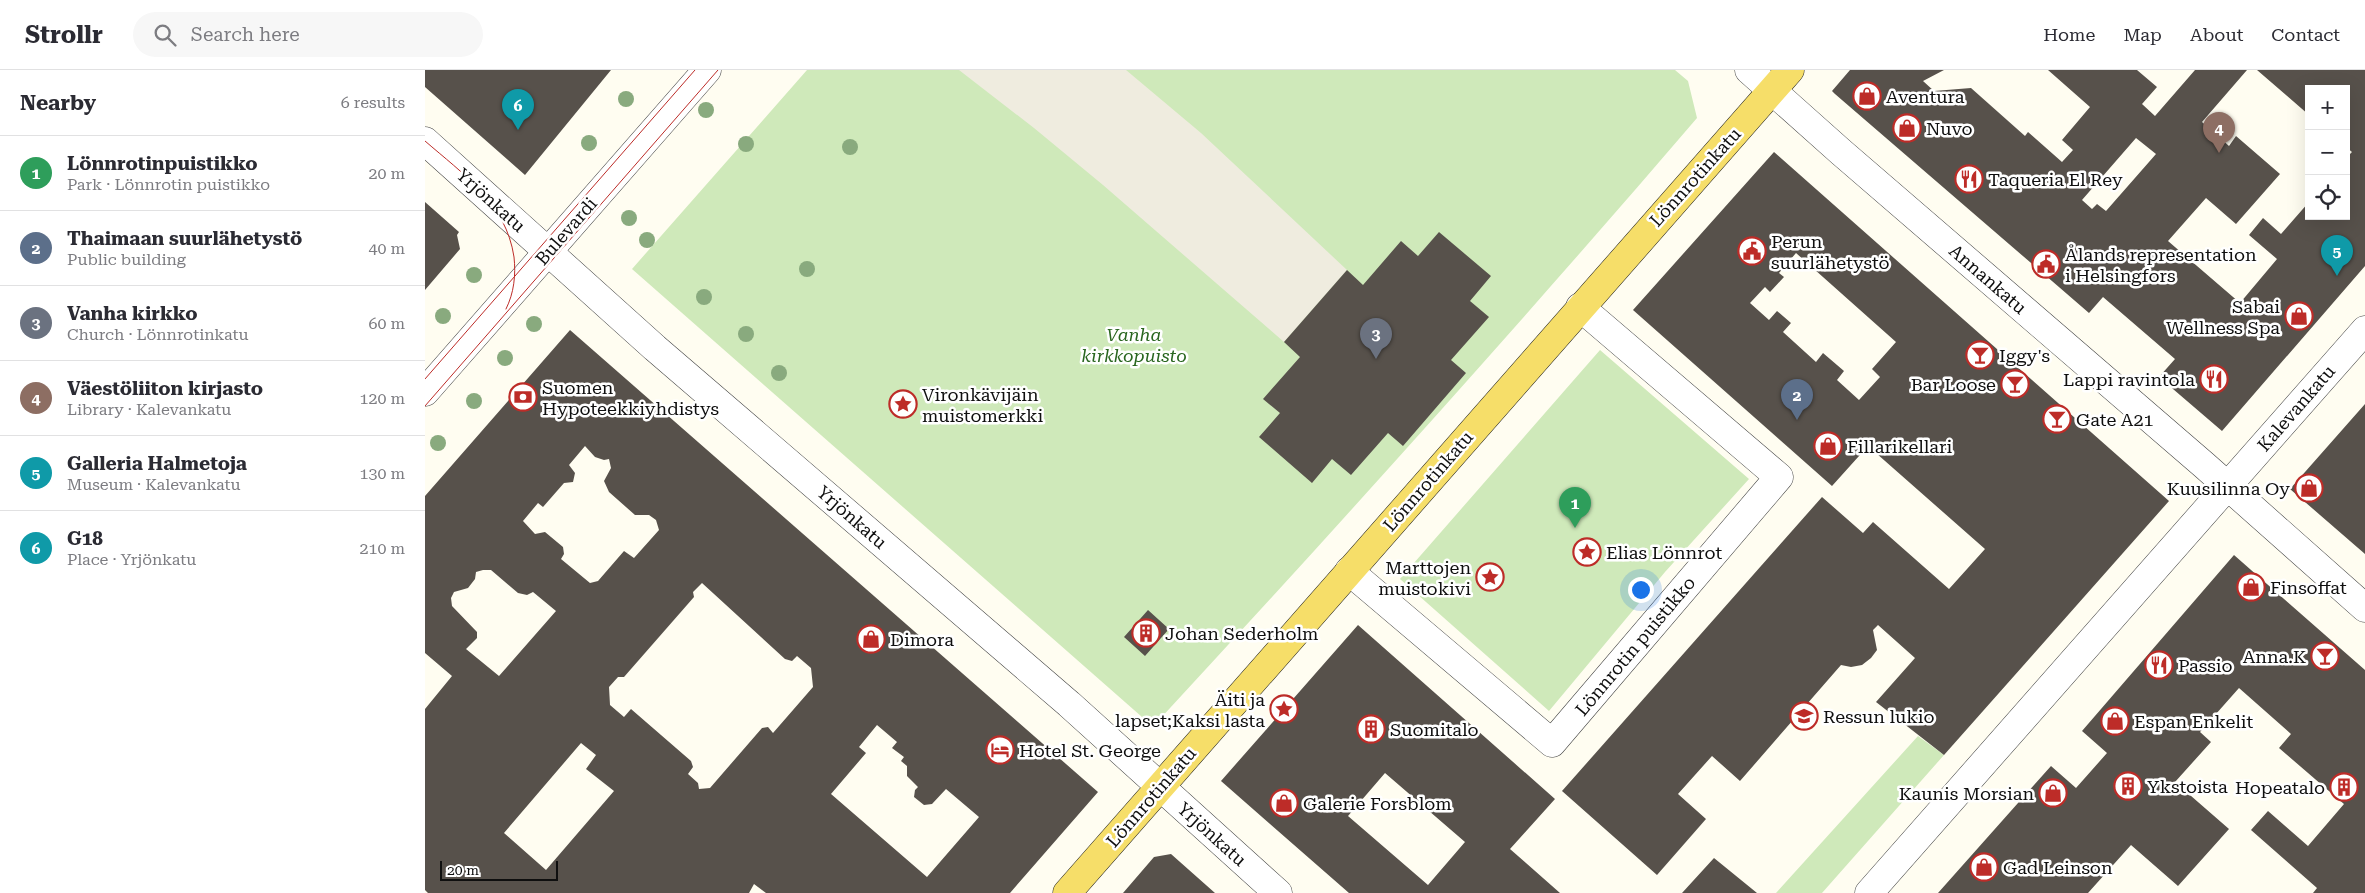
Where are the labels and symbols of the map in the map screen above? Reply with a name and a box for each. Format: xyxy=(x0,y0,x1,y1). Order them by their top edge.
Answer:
shop icon: Aventura xyxy=(1852,81,1882,111)
place label: Aventura xyxy=(1886,86,1965,107)
pin: 6 xyxy=(502,89,534,130)
pin: 4 xyxy=(2203,112,2235,153)
shop icon: Nuvo xyxy=(1892,113,1922,143)
place label: Nuvo xyxy=(1926,118,1973,139)
street label: Lönnrotinkatu xyxy=(1645,123,1745,231)
street label: Yrjönkatu xyxy=(452,164,530,236)
restaurant icon: Taqueria El Rey xyxy=(1954,164,1984,194)
place label: Taqueria El Rey xyxy=(1988,169,2123,190)
street label: Bulevardi xyxy=(531,193,601,269)
place label: Perun suurlähetystö xyxy=(1771,231,1890,273)
pin: 5 xyxy=(2321,235,2353,276)
public building icon: Perun suurlähetystö xyxy=(1737,236,1767,266)
street label: Annankatu xyxy=(1945,240,2031,318)
place label: Ålands representation i Helsingfors xyxy=(2065,244,2257,286)
public building icon: Ålands representation i Helsingfors xyxy=(2031,249,2061,279)
place label: Sabai Wellness Spa xyxy=(2166,296,2280,338)
shop icon: Sabai Wellness Spa xyxy=(2284,301,2314,331)
pin: 3 xyxy=(1360,318,1392,359)
park label: Vanha kirkkopuisto xyxy=(1081,324,1187,366)
bar icon: Iggy's xyxy=(1965,340,1995,370)
place label: Iggy's xyxy=(1999,345,2050,366)
street label: Kalevankatu xyxy=(2253,361,2339,455)
restaurant icon: Lappi ravintola xyxy=(2199,364,2229,394)
bar icon: Bar Loose xyxy=(2000,369,2030,399)
place label: Lappi ravintola xyxy=(2063,369,2195,390)
place label: Bar Loose xyxy=(1911,374,1996,395)
place label: Suomen Hypoteekkiyhdistys xyxy=(542,377,719,419)
pin: 2 xyxy=(1781,379,1813,420)
bank icon: Suomen Hypoteekkiyhdistys xyxy=(508,382,538,412)
place label: Vironkävijäin muistomerkki xyxy=(922,384,1044,426)
place icon: Vironkävijäin muistomerkki xyxy=(888,389,918,419)
bar icon: Gate A21 xyxy=(2042,404,2072,434)
place label: Gate A21 xyxy=(2076,409,2154,430)
street label: Lönnrotinkatu xyxy=(1379,427,1477,535)
shop icon: Fillarikellari xyxy=(1813,431,1843,461)
place label: Fillarikellari xyxy=(1847,436,1952,457)
shop icon: Kuusilinna Oy xyxy=(2294,473,2324,503)
place label: Kuusilinna Oy xyxy=(2167,478,2290,499)
street label: Yrjönkatu xyxy=(813,481,891,553)
pin: 1 xyxy=(1559,487,1591,528)
place icon: Elias Lönnrot xyxy=(1572,537,1602,567)
place label: Elias Lönnrot xyxy=(1606,542,1722,563)
place label: Marttojen muistokivi xyxy=(1378,557,1471,599)
place icon: Marttojen muistokivi xyxy=(1475,562,1505,592)
street label: Lönnrotin puistikko xyxy=(1571,572,1699,720)
shop icon: Finsoffat xyxy=(2236,572,2266,602)
your location xyxy=(1628,577,1654,603)
place label: Finsoffat xyxy=(2270,577,2347,598)
building icon: Johan Sederholm xyxy=(1131,618,1161,648)
place label: Johan Sederholm xyxy=(1165,623,1318,644)
shop icon: Dimora xyxy=(856,624,886,654)
place label: Dimora xyxy=(890,629,954,650)
bar icon: Anna.K xyxy=(2310,641,2340,671)
place label: Anna.K xyxy=(2243,646,2306,667)
restaurant icon: Passio xyxy=(2144,650,2174,680)
place label: Passio xyxy=(2178,655,2233,676)
place label: Äiti ja lapset;Kaksi lasta xyxy=(1115,689,1265,731)
place icon: Äiti ja lapset;Kaksi lasta xyxy=(1269,694,1299,724)
school or university icon: Ressun lukio xyxy=(1789,701,1819,731)
place label: Ressun lukio xyxy=(1823,706,1934,727)
shop icon: Espan Enkelit xyxy=(2100,706,2130,736)
place label: Espan Enkelit xyxy=(2134,711,2253,732)
building icon: Suomitalo xyxy=(1356,714,1386,744)
place label: Suomitalo xyxy=(1390,719,1479,740)
hotel icon: Hotel St. George xyxy=(985,735,1015,765)
place label: Hotel St. George xyxy=(1019,740,1161,761)
street label: Lönnrotinkatu xyxy=(1102,743,1200,851)
building icon: Ykstoista xyxy=(2113,771,2143,801)
building icon: Hopeatalo xyxy=(2329,772,2359,802)
place label: Ykstoista xyxy=(2147,776,2228,797)
place label: Hopeatalo xyxy=(2235,777,2325,798)
shop icon: Kaunis Morsian xyxy=(2038,778,2068,808)
place label: Kaunis Morsian xyxy=(1899,783,2034,804)
shop icon: Galerie Forsblom xyxy=(1269,788,1299,818)
place label: Galerie Forsblom xyxy=(1303,793,1452,814)
street label: Yrjönkatu xyxy=(1173,798,1251,870)
shop icon: Gad Leinson xyxy=(1969,852,1999,882)
place label: Gad Leinson xyxy=(2003,857,2113,878)
scale bar xyxy=(440,858,557,881)

